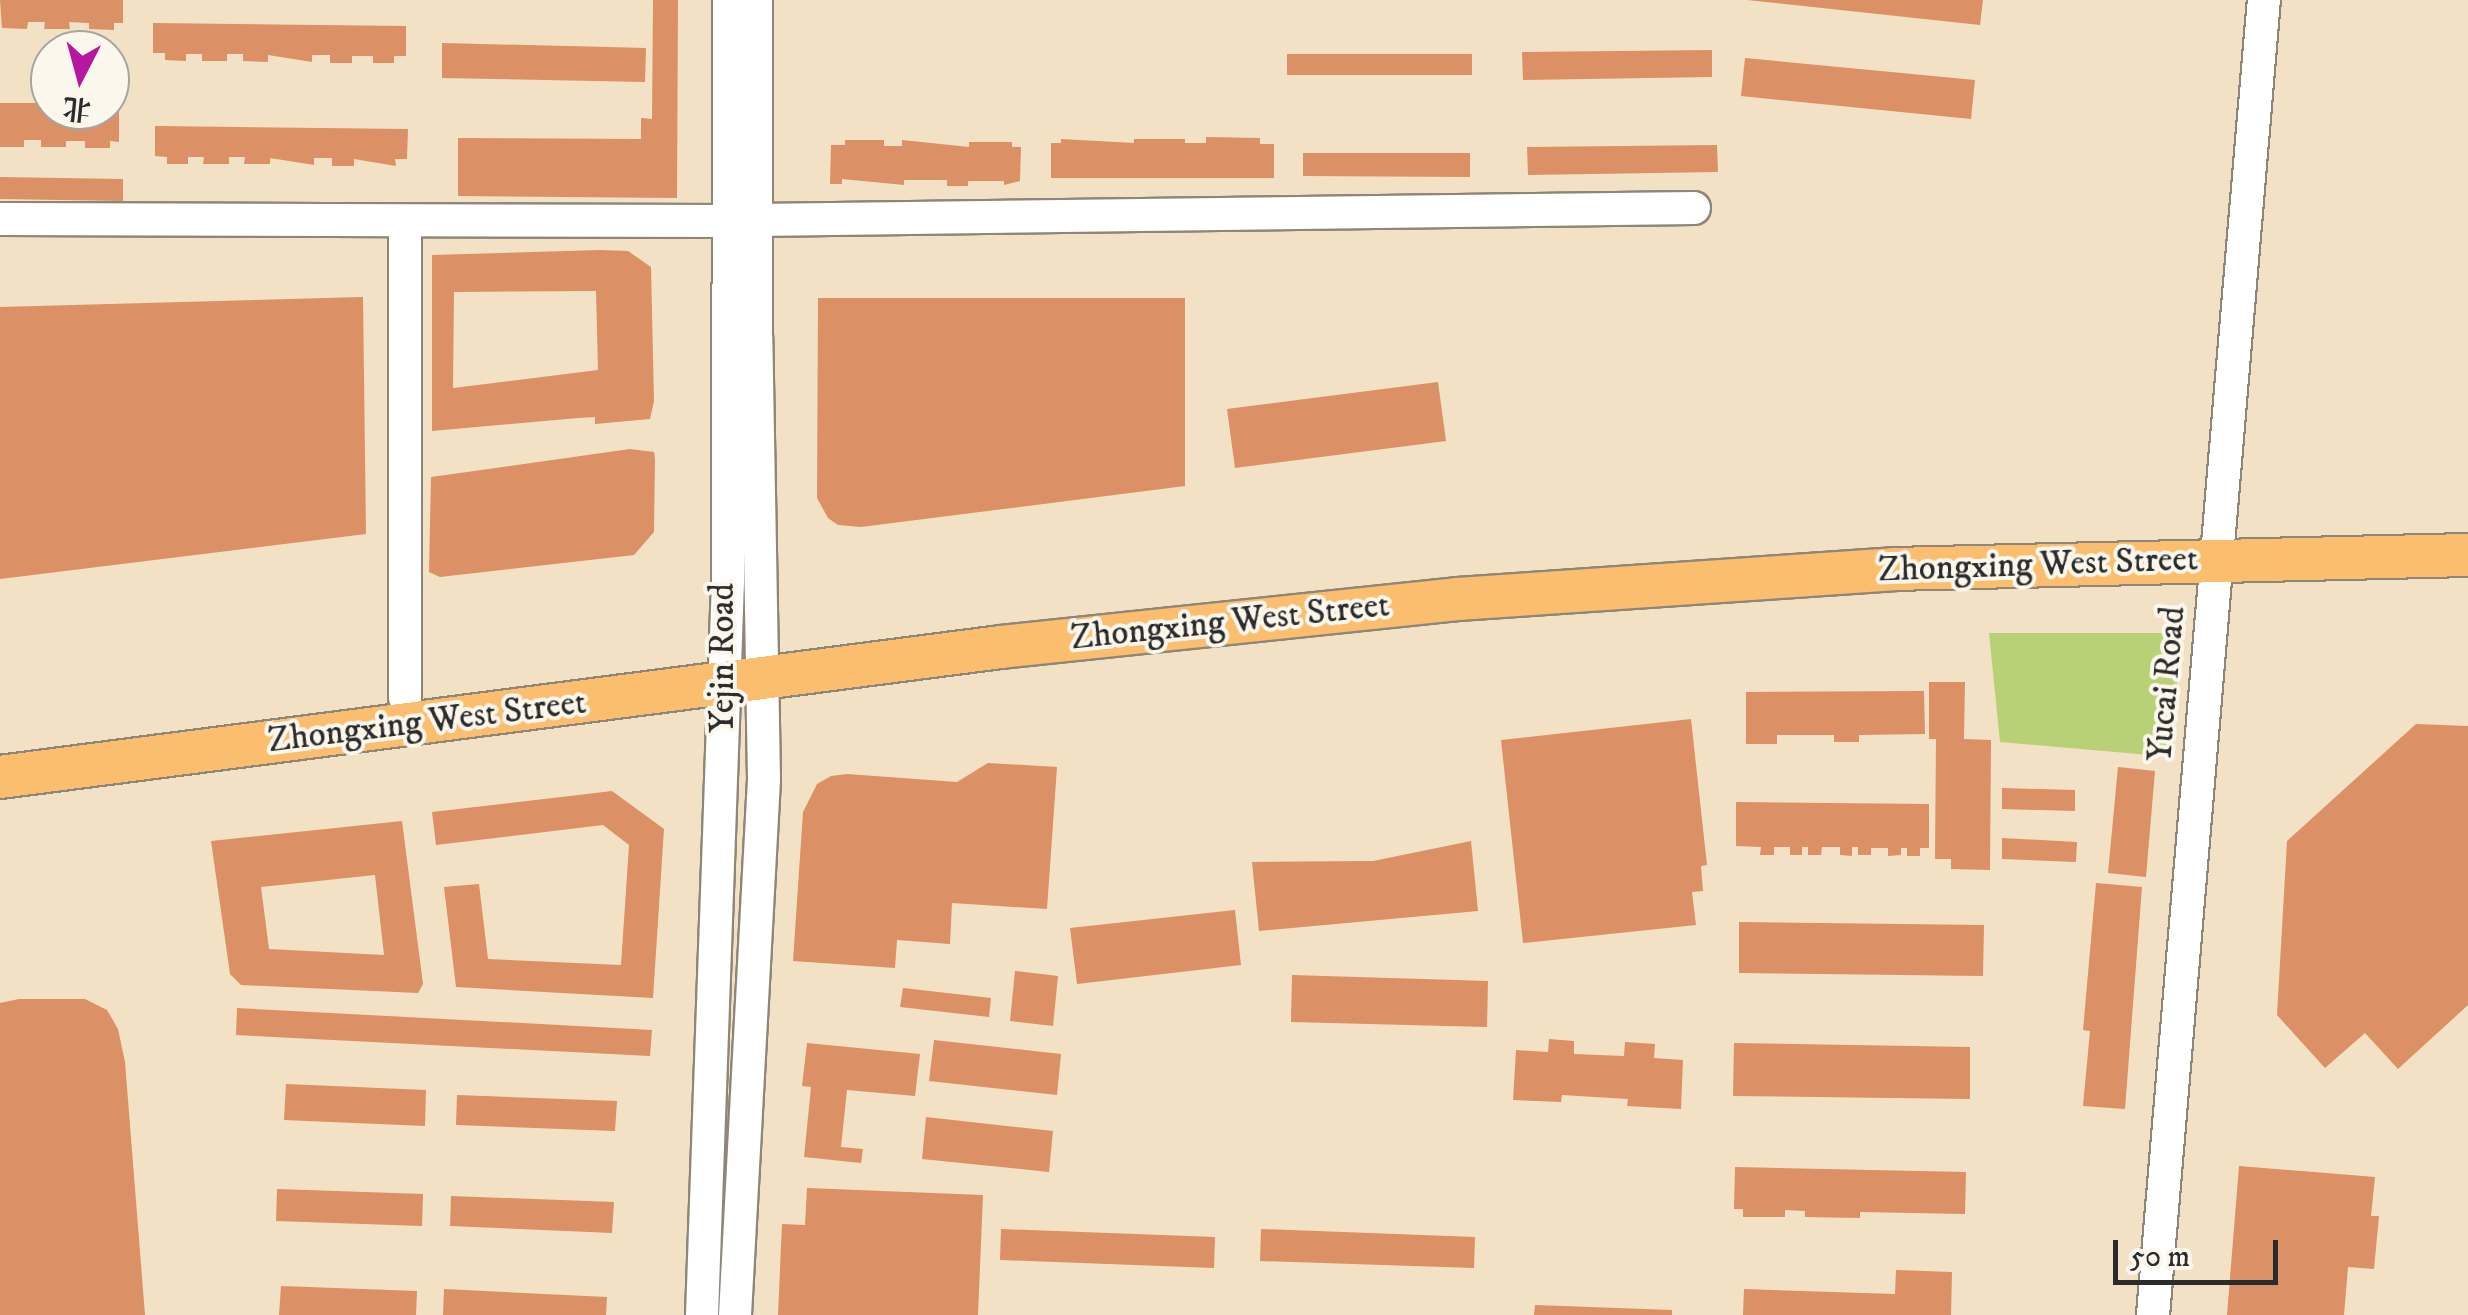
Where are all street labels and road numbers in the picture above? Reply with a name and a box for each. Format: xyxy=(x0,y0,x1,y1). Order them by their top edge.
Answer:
street label: Zhongxing West Street xyxy=(1877,538,2199,592)
street label: Yejin Road xyxy=(702,583,744,733)
street label: Zhongxing West Street xyxy=(1069,584,1391,660)
street label: Yucai Road xyxy=(2139,605,2195,763)
street label: Zhongxing West Street xyxy=(266,682,588,762)

